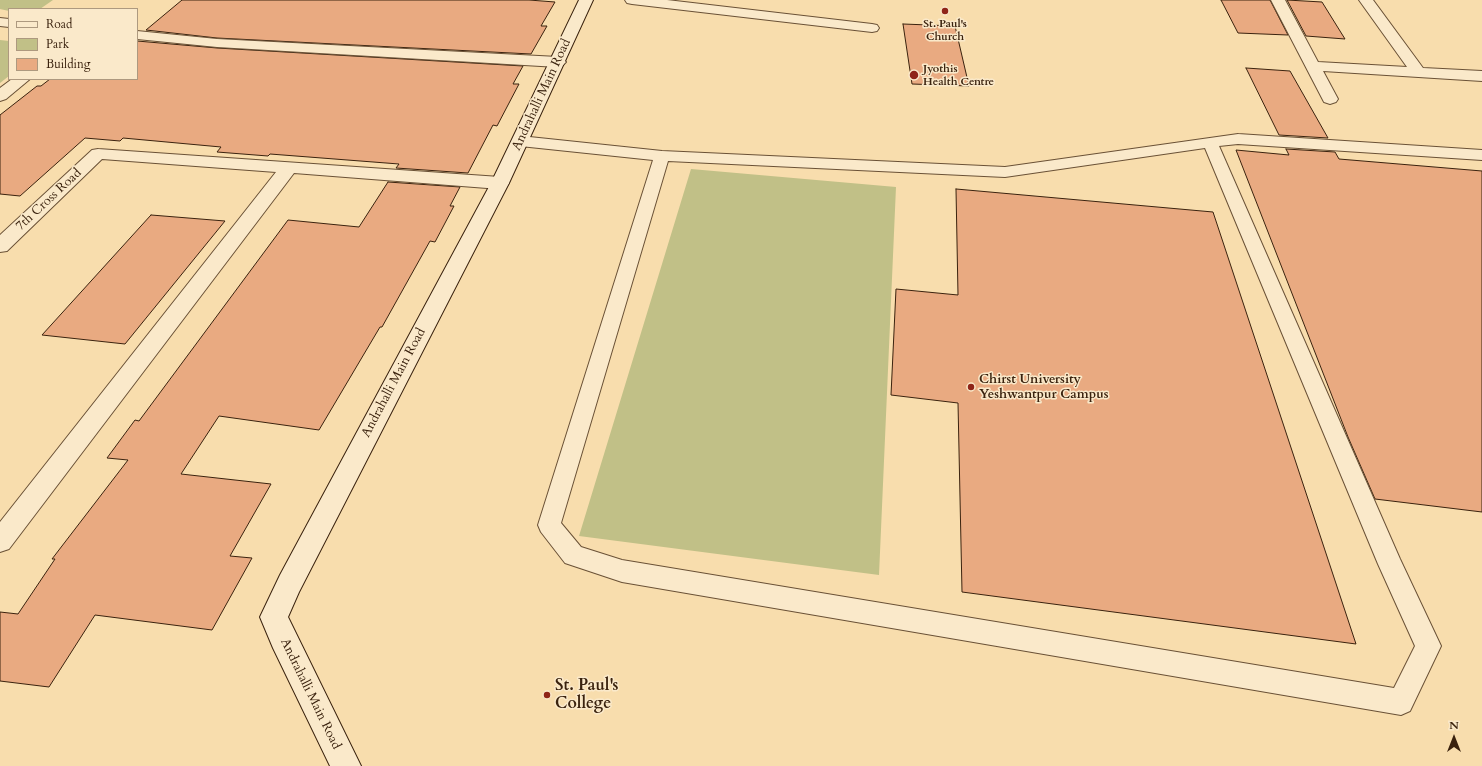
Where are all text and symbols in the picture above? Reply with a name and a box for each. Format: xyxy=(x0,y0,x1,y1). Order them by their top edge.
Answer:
marker: St. Paul's Church xyxy=(940,6,950,16)
legend xyxy=(8,8,138,80)
text: Road xyxy=(46,16,72,32)
place label: St. Paul's Church xyxy=(923,17,967,43)
text: Park xyxy=(46,36,69,52)
street label: Andrahalli Main Road xyxy=(509,37,575,153)
text: Building xyxy=(46,56,90,72)
place label: Jyothis Health Centre xyxy=(923,62,994,88)
marker: Jyothis Health Centre xyxy=(908,69,920,81)
street label: 7th Cross Road xyxy=(13,166,85,234)
street label: Andrahalli Main Road xyxy=(359,326,429,440)
place label: Chirst University Yeshwantpur Campus xyxy=(979,372,1109,403)
marker: Chirst University Yeshwantpur Campus xyxy=(966,382,976,392)
street label: Andrahalli Main Road xyxy=(276,636,344,752)
place label: St. Paul's College xyxy=(555,676,618,714)
marker: St. Paul's College xyxy=(542,690,552,700)
north arrow xyxy=(1434,718,1474,758)
text: N xyxy=(1449,718,1459,733)

